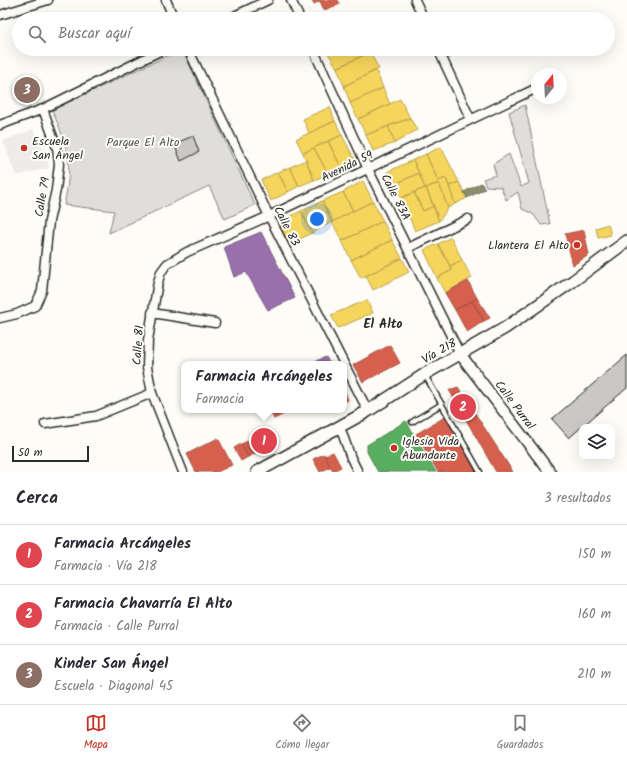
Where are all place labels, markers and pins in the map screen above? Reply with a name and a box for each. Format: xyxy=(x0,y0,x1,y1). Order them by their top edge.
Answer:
pin: 3 xyxy=(14,75,40,105)
place label: Escuela San Ángel xyxy=(32,132,83,165)
marker: Escuela San Ángel xyxy=(19,143,29,153)
place label: Llantera El Alto xyxy=(488,236,569,255)
marker: Llantera El Alto xyxy=(572,240,582,250)
pin: 2 xyxy=(450,392,476,422)
pin: 1 xyxy=(251,426,277,456)
place label: Iglesia Vida Abundante xyxy=(402,432,459,465)
marker: Iglesia Vida Abundante xyxy=(389,443,399,453)

